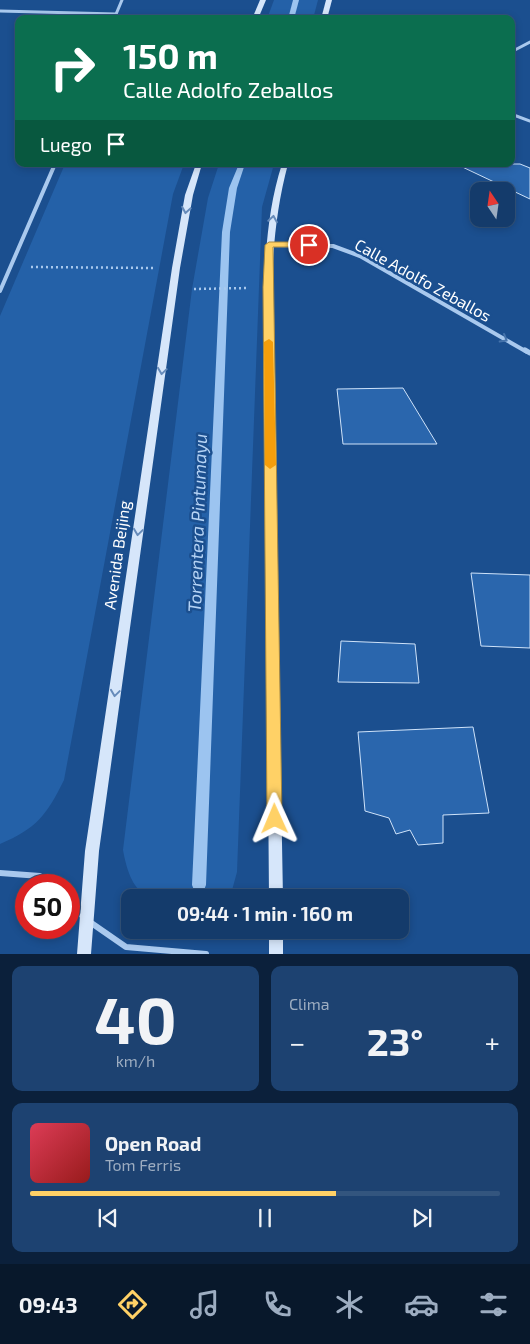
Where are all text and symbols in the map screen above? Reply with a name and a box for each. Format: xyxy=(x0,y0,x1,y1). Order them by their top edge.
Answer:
text: 150 m xyxy=(123,34,218,76)
icon: right xyxy=(40,35,105,100)
text: Calle Adolfo Zeballos xyxy=(123,76,333,102)
icon: arrive xyxy=(102,130,130,158)
text: Luego xyxy=(40,133,92,156)
north arrow xyxy=(470,182,515,228)
map controls xyxy=(470,182,515,227)
one-way arrow xyxy=(181,207,192,215)
one-way arrow xyxy=(267,215,278,223)
pin xyxy=(288,224,330,266)
icon: arrive xyxy=(295,231,323,259)
street label: Calle Adolfo Zeballos xyxy=(352,234,495,325)
one-way arrow xyxy=(499,332,508,342)
one-way arrow xyxy=(157,367,167,375)
water label: Torrentera Pintumayu xyxy=(183,433,211,613)
street label: Avenida Beijing xyxy=(99,499,135,611)
one-way arrow xyxy=(133,528,144,536)
one-way arrow xyxy=(110,689,121,697)
position arrow xyxy=(248,792,300,844)
speed limit sign: 50 xyxy=(15,874,80,939)
text: 09:44 · 1 min · 160 m xyxy=(177,902,353,925)
text: 40 xyxy=(94,979,177,1057)
text: Clima xyxy=(289,994,330,1013)
text: 23° xyxy=(367,1018,423,1064)
text: − xyxy=(289,1025,305,1059)
text: + xyxy=(485,1025,500,1059)
text: km/h xyxy=(116,1051,155,1070)
text: Open Road xyxy=(105,1132,201,1155)
text: Tom Ferris xyxy=(105,1155,181,1174)
icon: previous xyxy=(94,1204,122,1232)
icon: pause xyxy=(251,1204,279,1232)
icon: next xyxy=(408,1204,436,1232)
icon: directions xyxy=(115,1287,150,1322)
icon: music xyxy=(187,1287,222,1322)
icon: phone xyxy=(260,1287,295,1322)
icon: climate xyxy=(332,1287,367,1322)
icon: car xyxy=(404,1287,439,1322)
icon: filters xyxy=(476,1287,511,1322)
text: 09:43 xyxy=(19,1291,78,1317)

